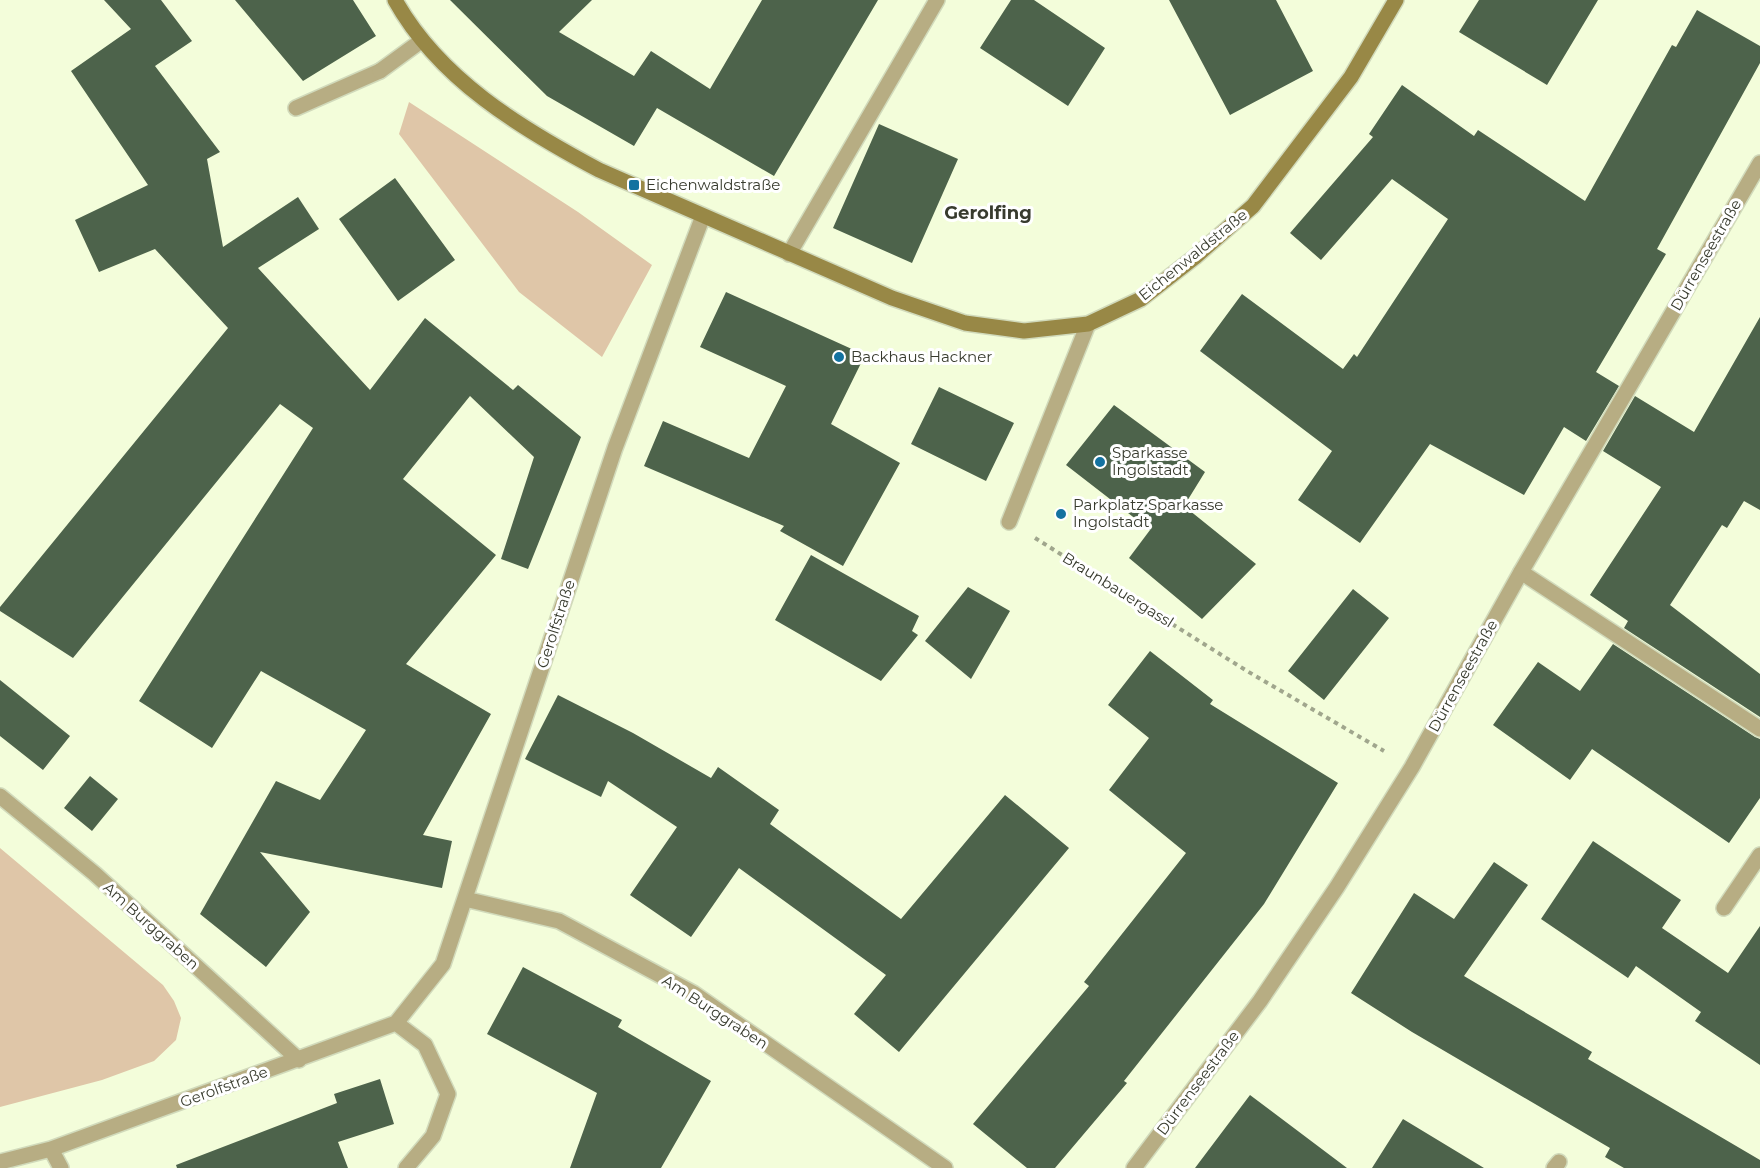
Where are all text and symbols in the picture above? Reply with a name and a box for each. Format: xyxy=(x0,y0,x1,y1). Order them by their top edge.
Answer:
place label: Eichenwaldstraße xyxy=(646,175,780,194)
marker: Eichenwaldstraße xyxy=(627,178,641,192)
street label: Dürrenseestraße xyxy=(1666,196,1745,314)
district label: Gerolfing xyxy=(944,202,1032,224)
street label: Eichenwaldstraße xyxy=(1135,205,1251,304)
place label: Backhaus Hackner xyxy=(851,347,992,366)
marker: Backhaus Hackner xyxy=(832,350,846,364)
place label: Sparkasse Ingolstadt xyxy=(1112,443,1188,479)
marker: Sparkasse Ingolstadt xyxy=(1093,455,1107,469)
place label: Parkplatz Sparkasse Ingolstadt xyxy=(1073,495,1223,531)
marker: Parkplatz Sparkasse Ingolstadt xyxy=(1054,507,1068,521)
street label: Braunbauergassl xyxy=(1059,548,1177,631)
street label: Gerolfstraße xyxy=(532,577,579,670)
street label: Dürrenseestraße xyxy=(1424,616,1501,735)
street label: Am Burggraben xyxy=(100,878,203,974)
street label: Am Burggraben xyxy=(659,970,772,1053)
street label: Dürrenseestraße xyxy=(1152,1027,1243,1139)
street label: Gerolfstraße xyxy=(177,1062,270,1111)

